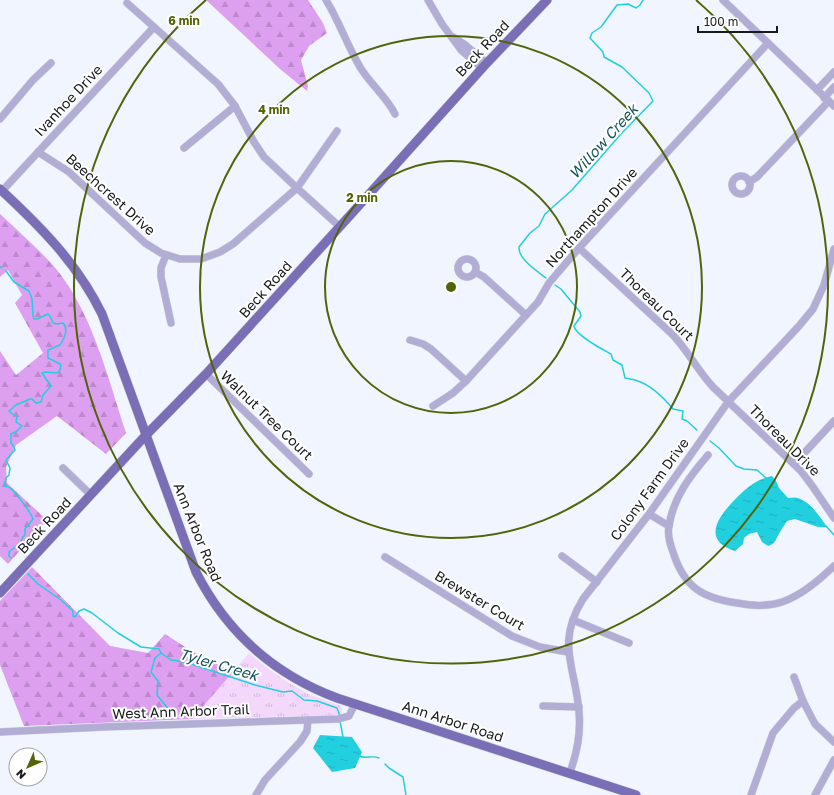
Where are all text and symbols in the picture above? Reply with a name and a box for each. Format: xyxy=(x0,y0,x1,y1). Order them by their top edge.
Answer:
scale bar xyxy=(698,8,777,34)
text: 6 min xyxy=(168,13,200,28)
text: 100 m xyxy=(704,14,738,29)
street label: Beck Road xyxy=(452,16,512,80)
street label: Ivanhoe Drive xyxy=(31,61,105,139)
water label: Willow Creek xyxy=(565,99,642,182)
text: 4 min xyxy=(258,102,290,117)
street label: Beechcrest Drive xyxy=(63,149,159,239)
street label: Northampton Drive xyxy=(542,163,640,271)
text: 2 min xyxy=(346,190,378,205)
street label: Beck Road xyxy=(235,257,295,321)
street label: Thoreau Court xyxy=(616,264,698,344)
centre of rings xyxy=(444,280,458,294)
street label: Walnut Tree Court xyxy=(217,367,317,463)
street label: Thoreau Drive xyxy=(746,401,824,479)
street label: Colony Farm Drive xyxy=(606,435,692,543)
street label: Ann Arbor Road xyxy=(170,480,226,584)
street label: Beck Road xyxy=(14,493,74,557)
street label: Brewster Court xyxy=(432,566,528,634)
water label: Tyler Creek xyxy=(177,644,262,685)
street label: Ann Arbor Road xyxy=(400,697,506,745)
street label: West Ann Arbor Trail xyxy=(112,700,250,722)
north arrow xyxy=(8,747,48,787)
text: N xyxy=(13,767,28,782)

